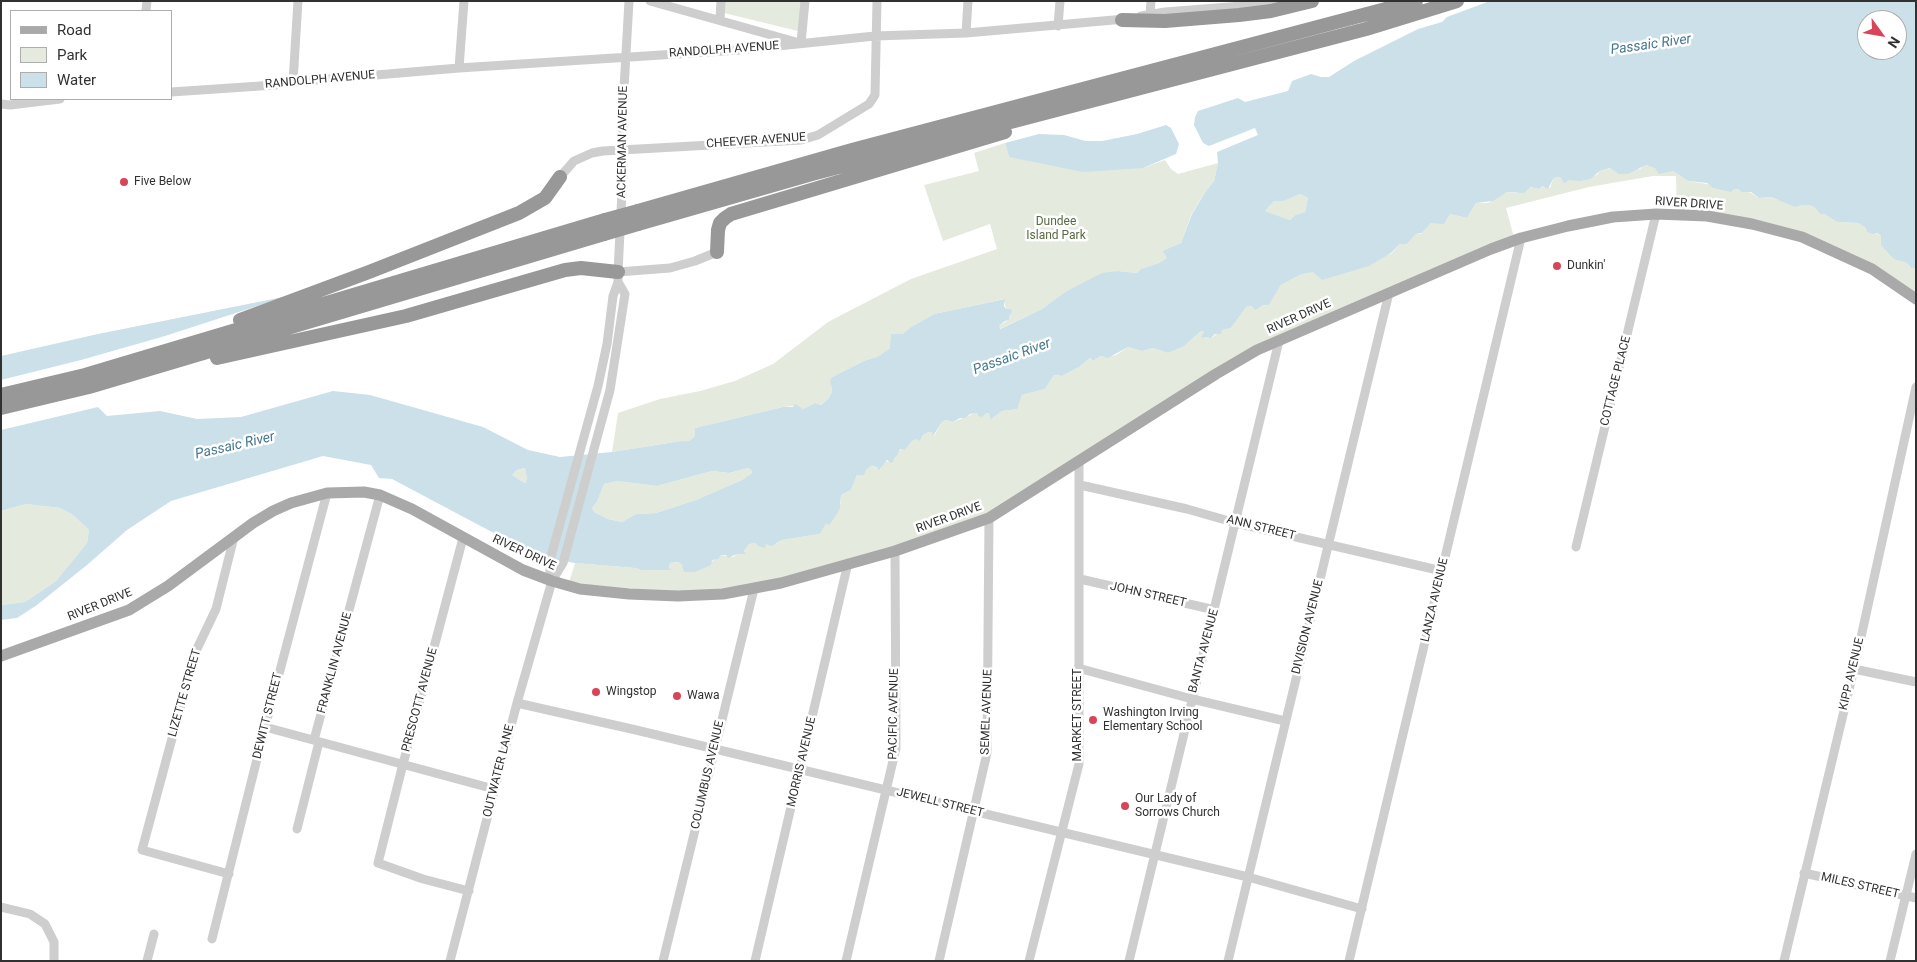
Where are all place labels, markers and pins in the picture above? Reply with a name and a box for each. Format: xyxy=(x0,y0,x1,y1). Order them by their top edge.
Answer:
place label: Five Below xyxy=(134,175,191,189)
marker: Five Below xyxy=(118,176,130,188)
place label: Dunkin' xyxy=(1567,259,1605,273)
marker: Dunkin' xyxy=(1551,260,1563,272)
place label: Wingstop xyxy=(606,685,657,699)
marker: Wingstop xyxy=(590,686,602,698)
place label: Wawa xyxy=(687,689,720,703)
marker: Wawa xyxy=(671,690,683,702)
place label: Washington Irving Elementary School xyxy=(1103,706,1203,734)
marker: Washington Irving Elementary School xyxy=(1087,714,1099,726)
place label: Our Lady of Sorrows Church xyxy=(1135,792,1220,820)
marker: Our Lady of Sorrows Church xyxy=(1119,800,1131,812)

